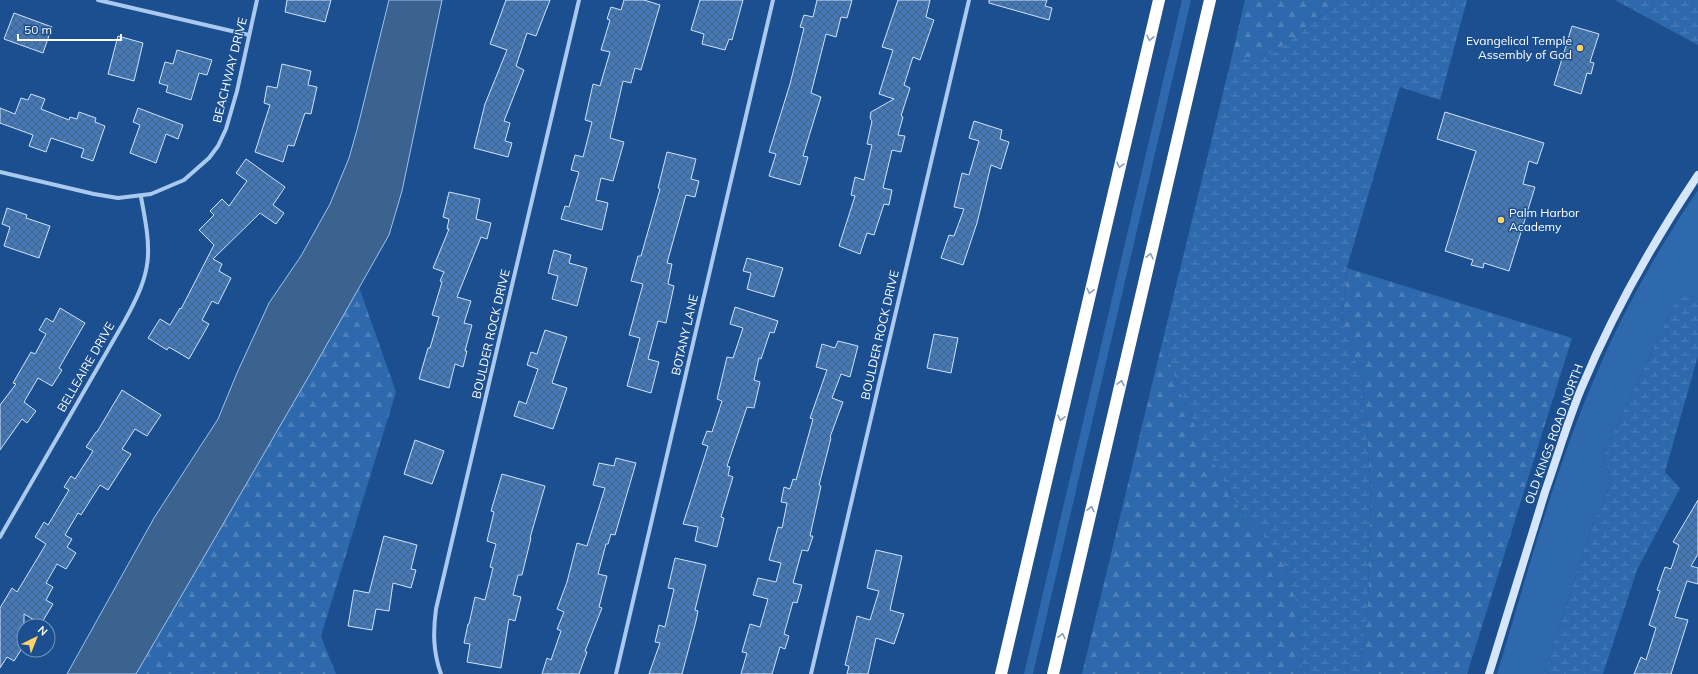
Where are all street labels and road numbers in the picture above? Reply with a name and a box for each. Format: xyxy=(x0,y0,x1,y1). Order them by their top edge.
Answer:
street label: BEACHWAY DRIVE xyxy=(209,16,250,124)
street label: BOULDER ROCK DRIVE xyxy=(468,268,513,400)
street label: BOULDER ROCK DRIVE xyxy=(857,269,902,401)
street label: BOTANY LANE xyxy=(668,293,701,377)
street label: BELLEAIRE DRIVE xyxy=(54,319,117,414)
street label: OLD KINGS ROAD NORTH xyxy=(1521,362,1586,506)

